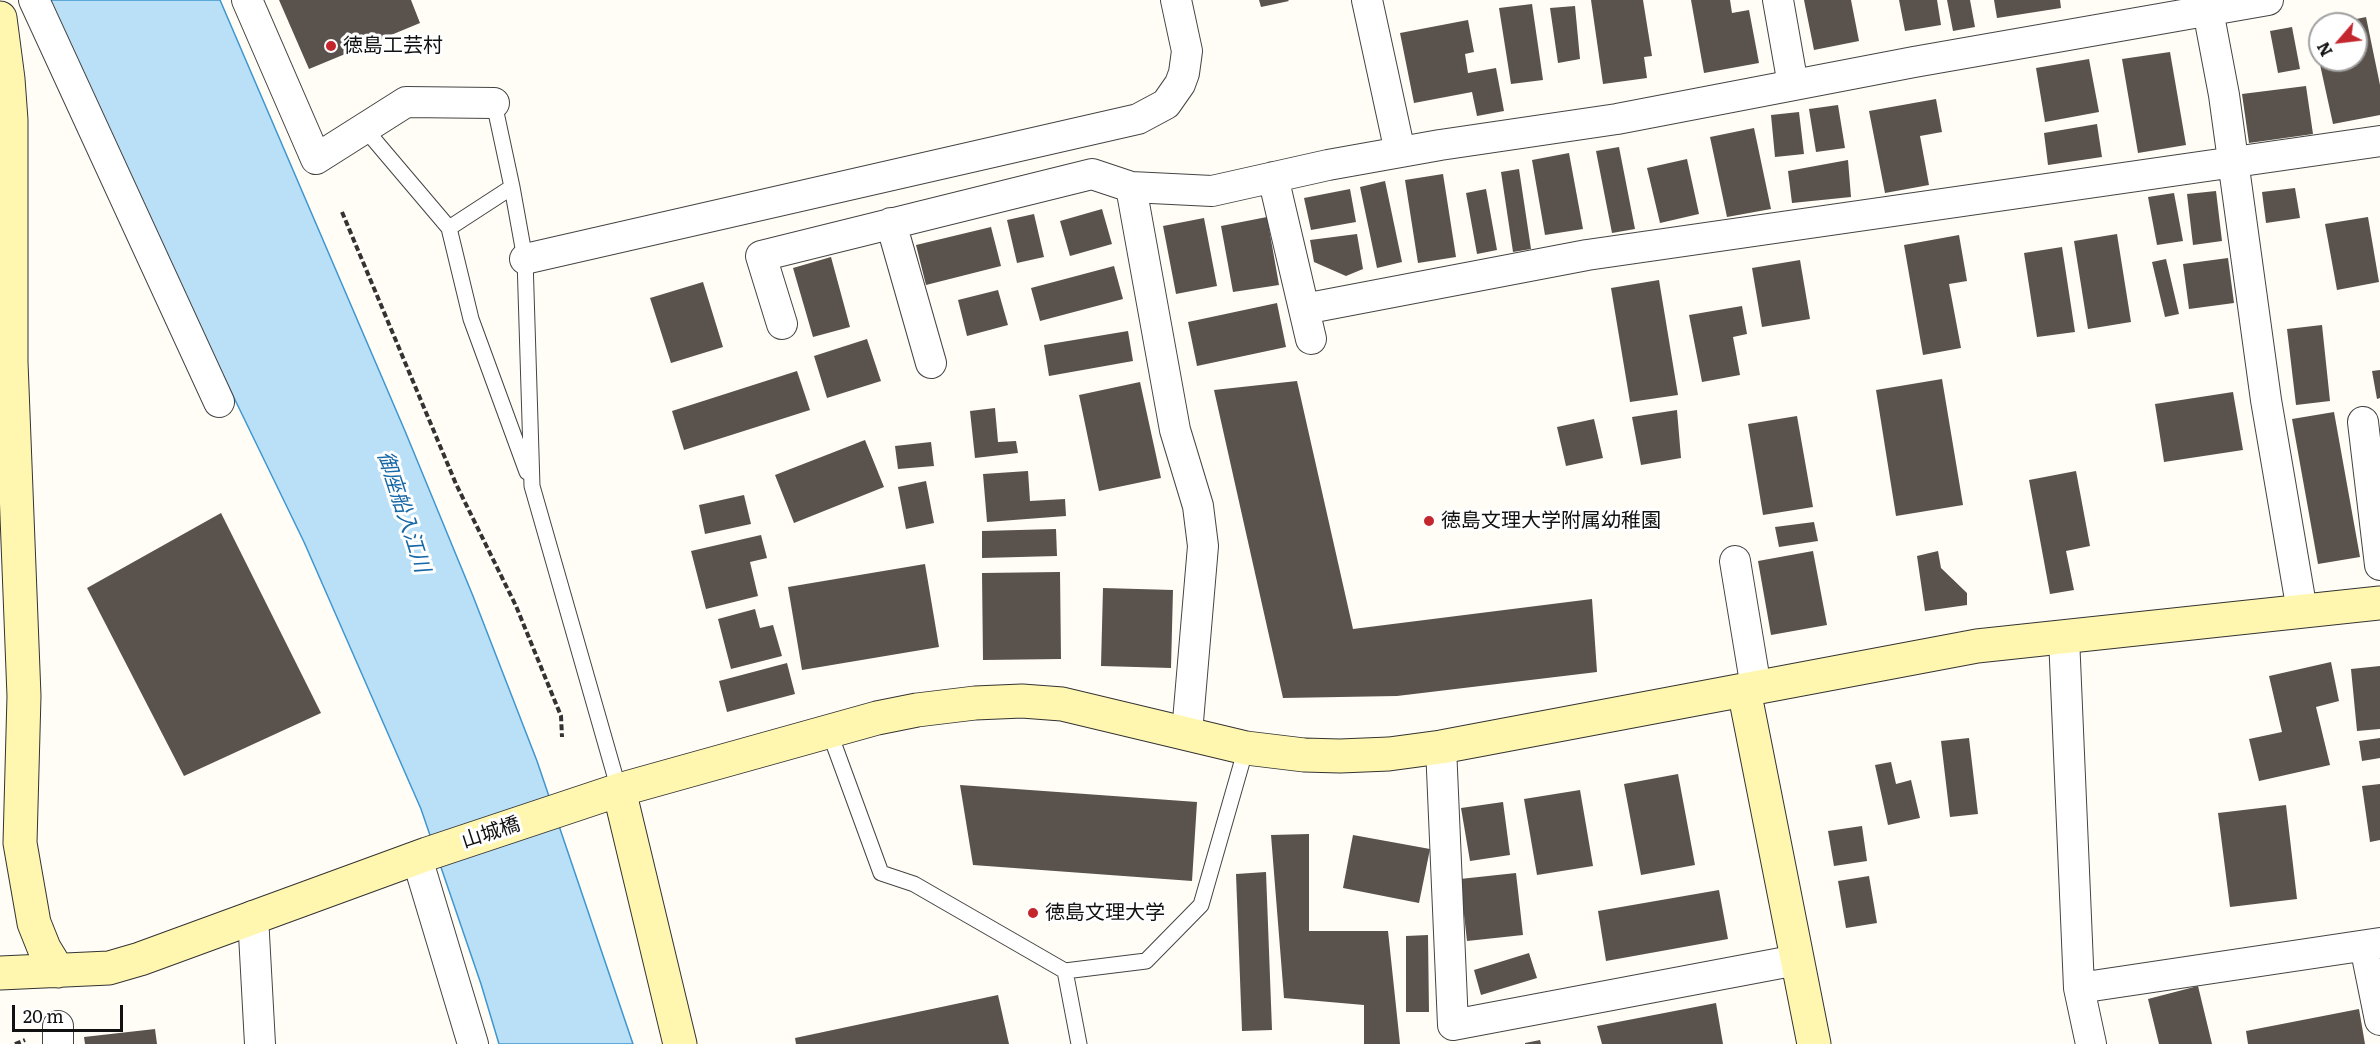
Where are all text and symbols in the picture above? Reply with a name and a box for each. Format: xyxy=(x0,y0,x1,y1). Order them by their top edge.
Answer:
north arrow xyxy=(2308,12,2368,72)
place label: 徳島工芸村 xyxy=(343,34,443,58)
text: N xyxy=(2310,38,2338,61)
marker: 徳島工芸村 xyxy=(324,39,338,53)
water label: 御座船入江川 xyxy=(372,448,434,576)
place label: 徳島文理大学附属幼稚園 xyxy=(1441,509,1661,533)
marker: 徳島文理大学附属幼稚園 xyxy=(1422,514,1436,528)
street label: 山城橋 xyxy=(459,812,523,854)
place label: 徳島文理大学 xyxy=(1045,901,1165,925)
marker: 徳島文理大学 xyxy=(1026,906,1040,920)
scale bar xyxy=(15,993,126,1031)
text: 20 m xyxy=(23,1002,64,1029)

